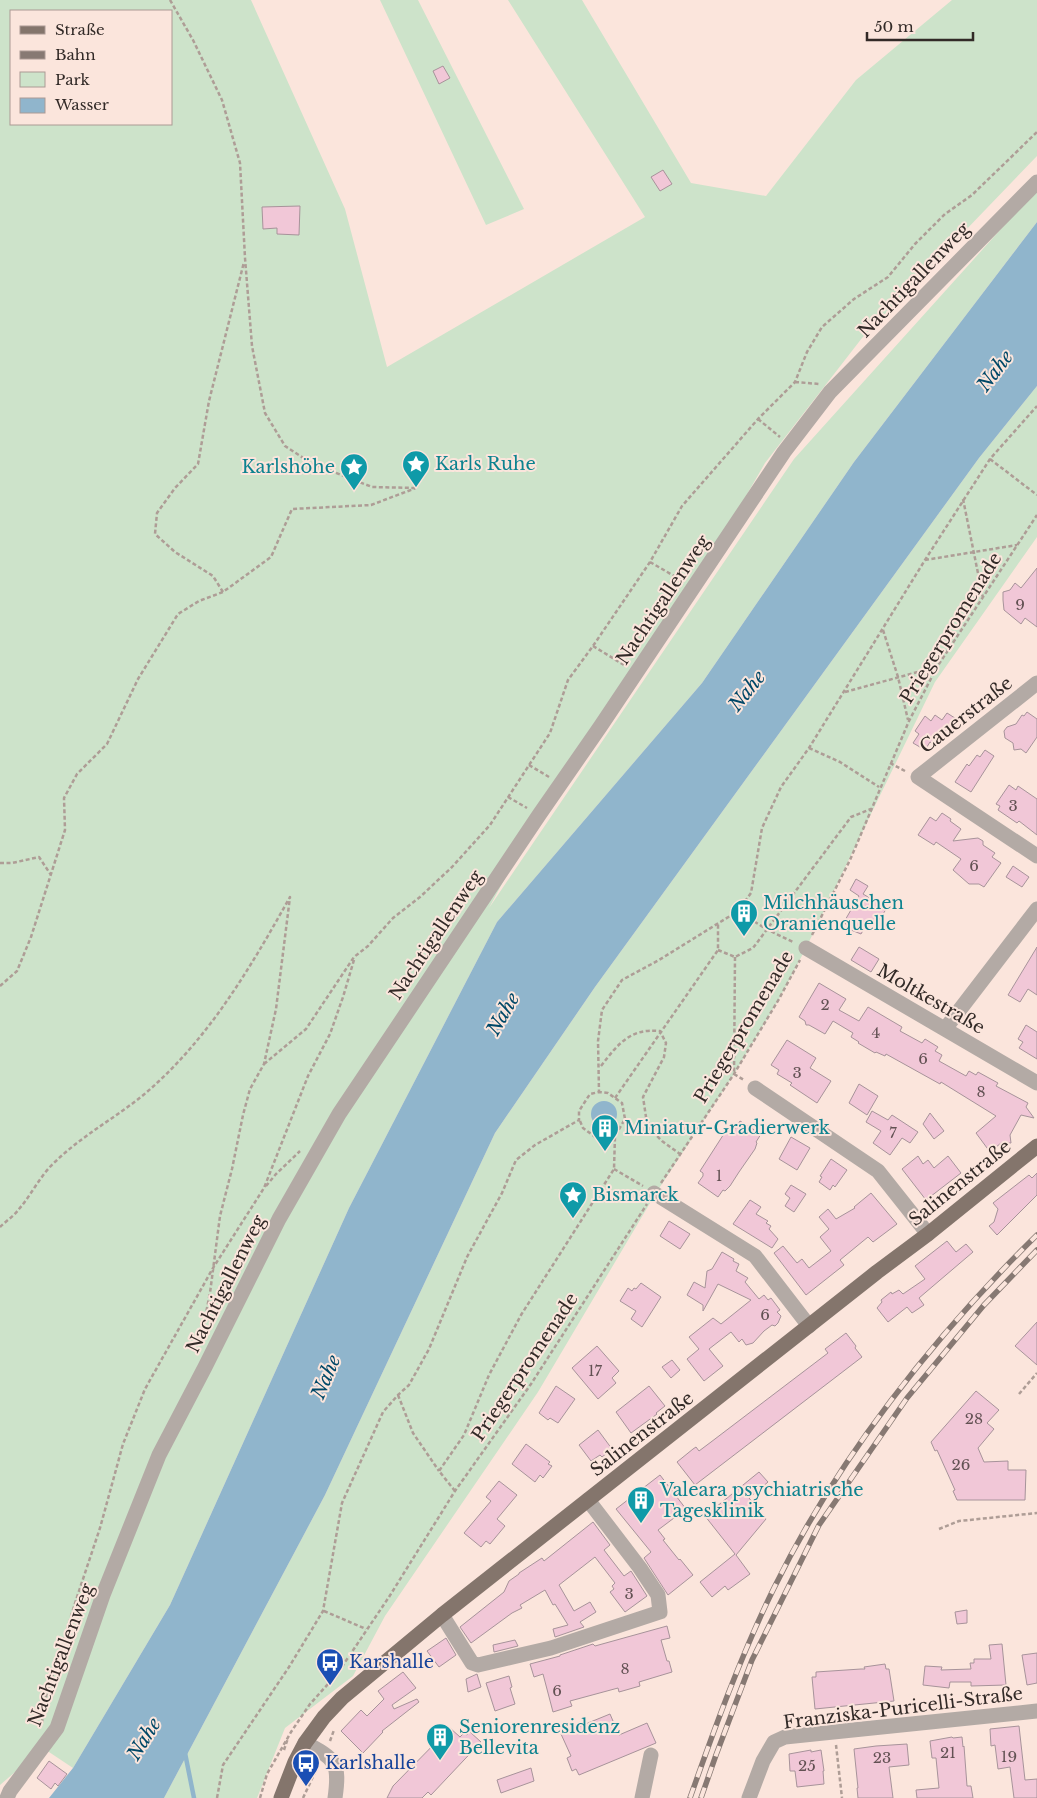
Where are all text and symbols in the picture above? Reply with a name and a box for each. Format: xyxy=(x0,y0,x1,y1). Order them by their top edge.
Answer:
legend xyxy=(10,10,172,125)
scale bar xyxy=(867,10,973,42)
text: 50 m xyxy=(874,17,914,36)
text: Straße xyxy=(55,20,105,39)
text: Bahn xyxy=(55,45,95,64)
text: Park xyxy=(55,70,91,89)
text: Wasser xyxy=(54,95,110,114)
street label: Nachtigallenweg xyxy=(853,218,975,342)
water label: Nahe xyxy=(971,346,1018,397)
place icon: Karls Ruhe xyxy=(401,449,431,488)
place icon: Karlshöhe xyxy=(339,452,369,491)
place label: Karls Ruhe xyxy=(435,453,536,475)
place label: Karlshöhe xyxy=(242,456,335,478)
street label: Nachtigallenweg xyxy=(612,531,715,669)
street label: Priegerpromenade xyxy=(896,548,1006,708)
house number: 9 xyxy=(1015,595,1025,614)
water label: Nahe xyxy=(723,666,770,717)
street label: Cauerstraße xyxy=(915,672,1017,758)
house number: 3 xyxy=(1008,796,1018,815)
house number: 6 xyxy=(969,856,979,875)
street label: Nachtigallenweg xyxy=(385,866,488,1004)
place label: Milchhäuschen Oranienquelle xyxy=(763,892,904,935)
building icon: Milchhäuschen Oranienquelle xyxy=(729,898,759,937)
street label: Priegerpromenade xyxy=(690,947,798,1107)
street label: Moltkestraße xyxy=(873,959,989,1039)
water label: Nahe xyxy=(481,988,525,1040)
house number: 2 xyxy=(820,995,830,1014)
house number: 4 xyxy=(872,1023,880,1042)
house number: 6 xyxy=(918,1049,928,1068)
house number: 3 xyxy=(792,1063,802,1082)
house number: 8 xyxy=(976,1082,986,1101)
building icon: Miniatur-Gradierwerk xyxy=(590,1113,620,1152)
place label: Miniatur-Gradierwerk xyxy=(624,1117,830,1139)
house number: 7 xyxy=(889,1123,897,1142)
street label: Salinenstraße xyxy=(905,1135,1015,1231)
house number: 1 xyxy=(716,1166,722,1185)
place icon: Bismarck xyxy=(558,1180,588,1219)
place label: Bismarck xyxy=(592,1184,679,1206)
street label: Nachtigallenweg xyxy=(182,1211,270,1356)
street label: Priegerpromenade xyxy=(467,1289,583,1445)
house number: 6 xyxy=(760,1305,770,1324)
water label: Nahe xyxy=(306,1351,346,1403)
house number: 17 xyxy=(588,1361,603,1380)
street label: Salinenstraße xyxy=(586,1387,698,1481)
house number: 28 xyxy=(965,1409,983,1428)
house number: 26 xyxy=(952,1455,970,1474)
place label: Valeara psychiatrische Tagesklinik xyxy=(659,1479,864,1522)
building icon: Valeara psychiatrische Tagesklinik xyxy=(626,1485,656,1524)
street label: Nachtigallenweg xyxy=(24,1580,98,1730)
house number: 3 xyxy=(624,1584,634,1603)
bus stop icon: Karshalle xyxy=(315,1647,345,1686)
place label: Karshalle xyxy=(349,1651,434,1673)
house number: 8 xyxy=(620,1659,630,1678)
house number: 6 xyxy=(552,1681,562,1700)
street label: Franziska-Puricelli-Straße xyxy=(782,1682,1024,1734)
water label: Nahe xyxy=(122,1713,166,1765)
place label: Seniorenresidenz Bellevita xyxy=(459,1716,620,1759)
building icon: Seniorenresidenz Bellevita xyxy=(425,1722,455,1761)
house number: 21 xyxy=(940,1743,956,1762)
house number: 19 xyxy=(1001,1747,1017,1766)
bus stop icon: Karlshalle xyxy=(291,1748,321,1787)
house number: 23 xyxy=(873,1748,891,1767)
place label: Karlshalle xyxy=(325,1752,416,1774)
house number: 25 xyxy=(798,1756,816,1775)

